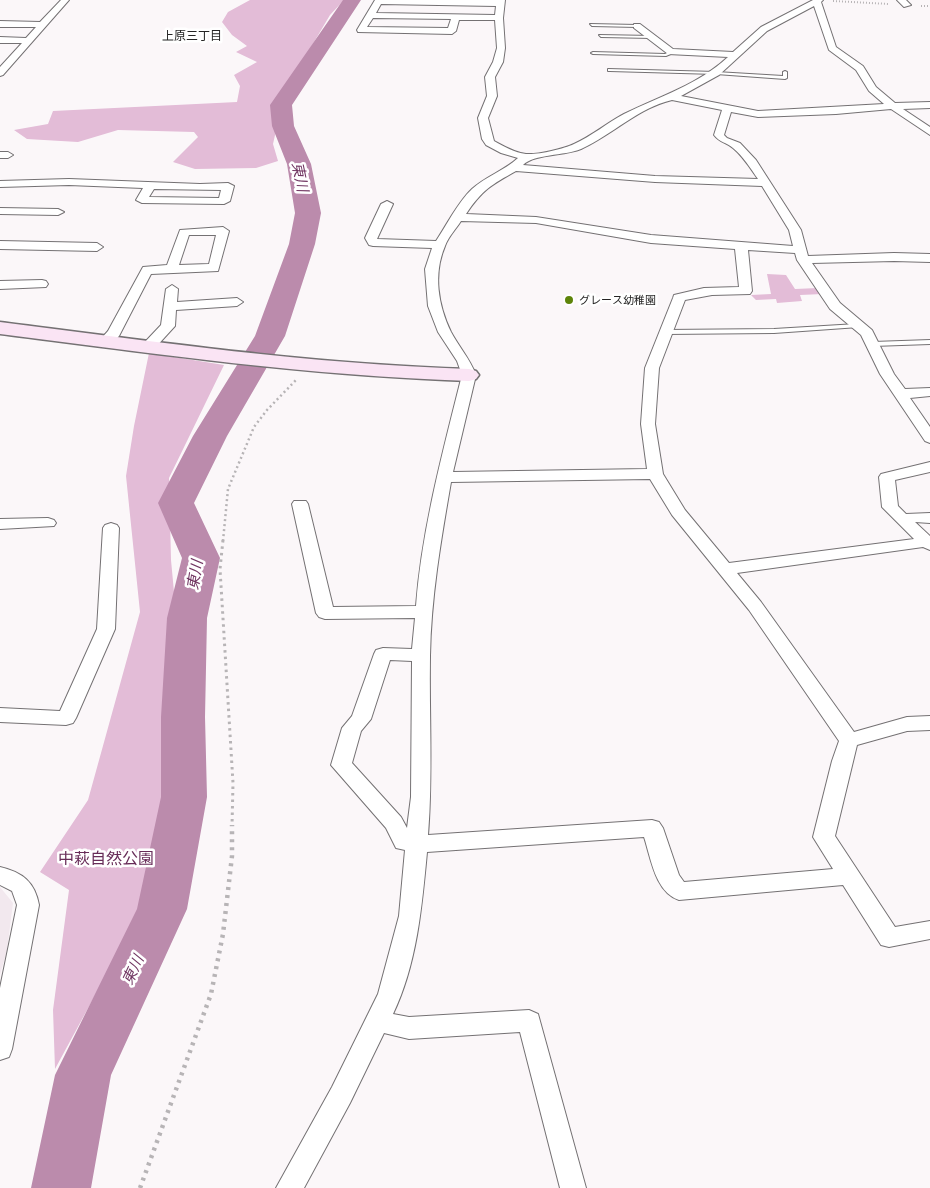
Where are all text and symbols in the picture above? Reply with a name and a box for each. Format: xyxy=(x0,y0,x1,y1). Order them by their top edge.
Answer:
district label: 上原三丁目 xyxy=(162,29,222,43)
water label: 東川 xyxy=(288,160,312,194)
place label: グレース幼稚園 xyxy=(579,293,656,307)
marker: グレース幼稚園 xyxy=(563,294,575,306)
water label: 東川 xyxy=(184,559,206,591)
park label: 中萩自然公園 xyxy=(58,849,154,869)
water label: 東川 xyxy=(119,953,147,987)

